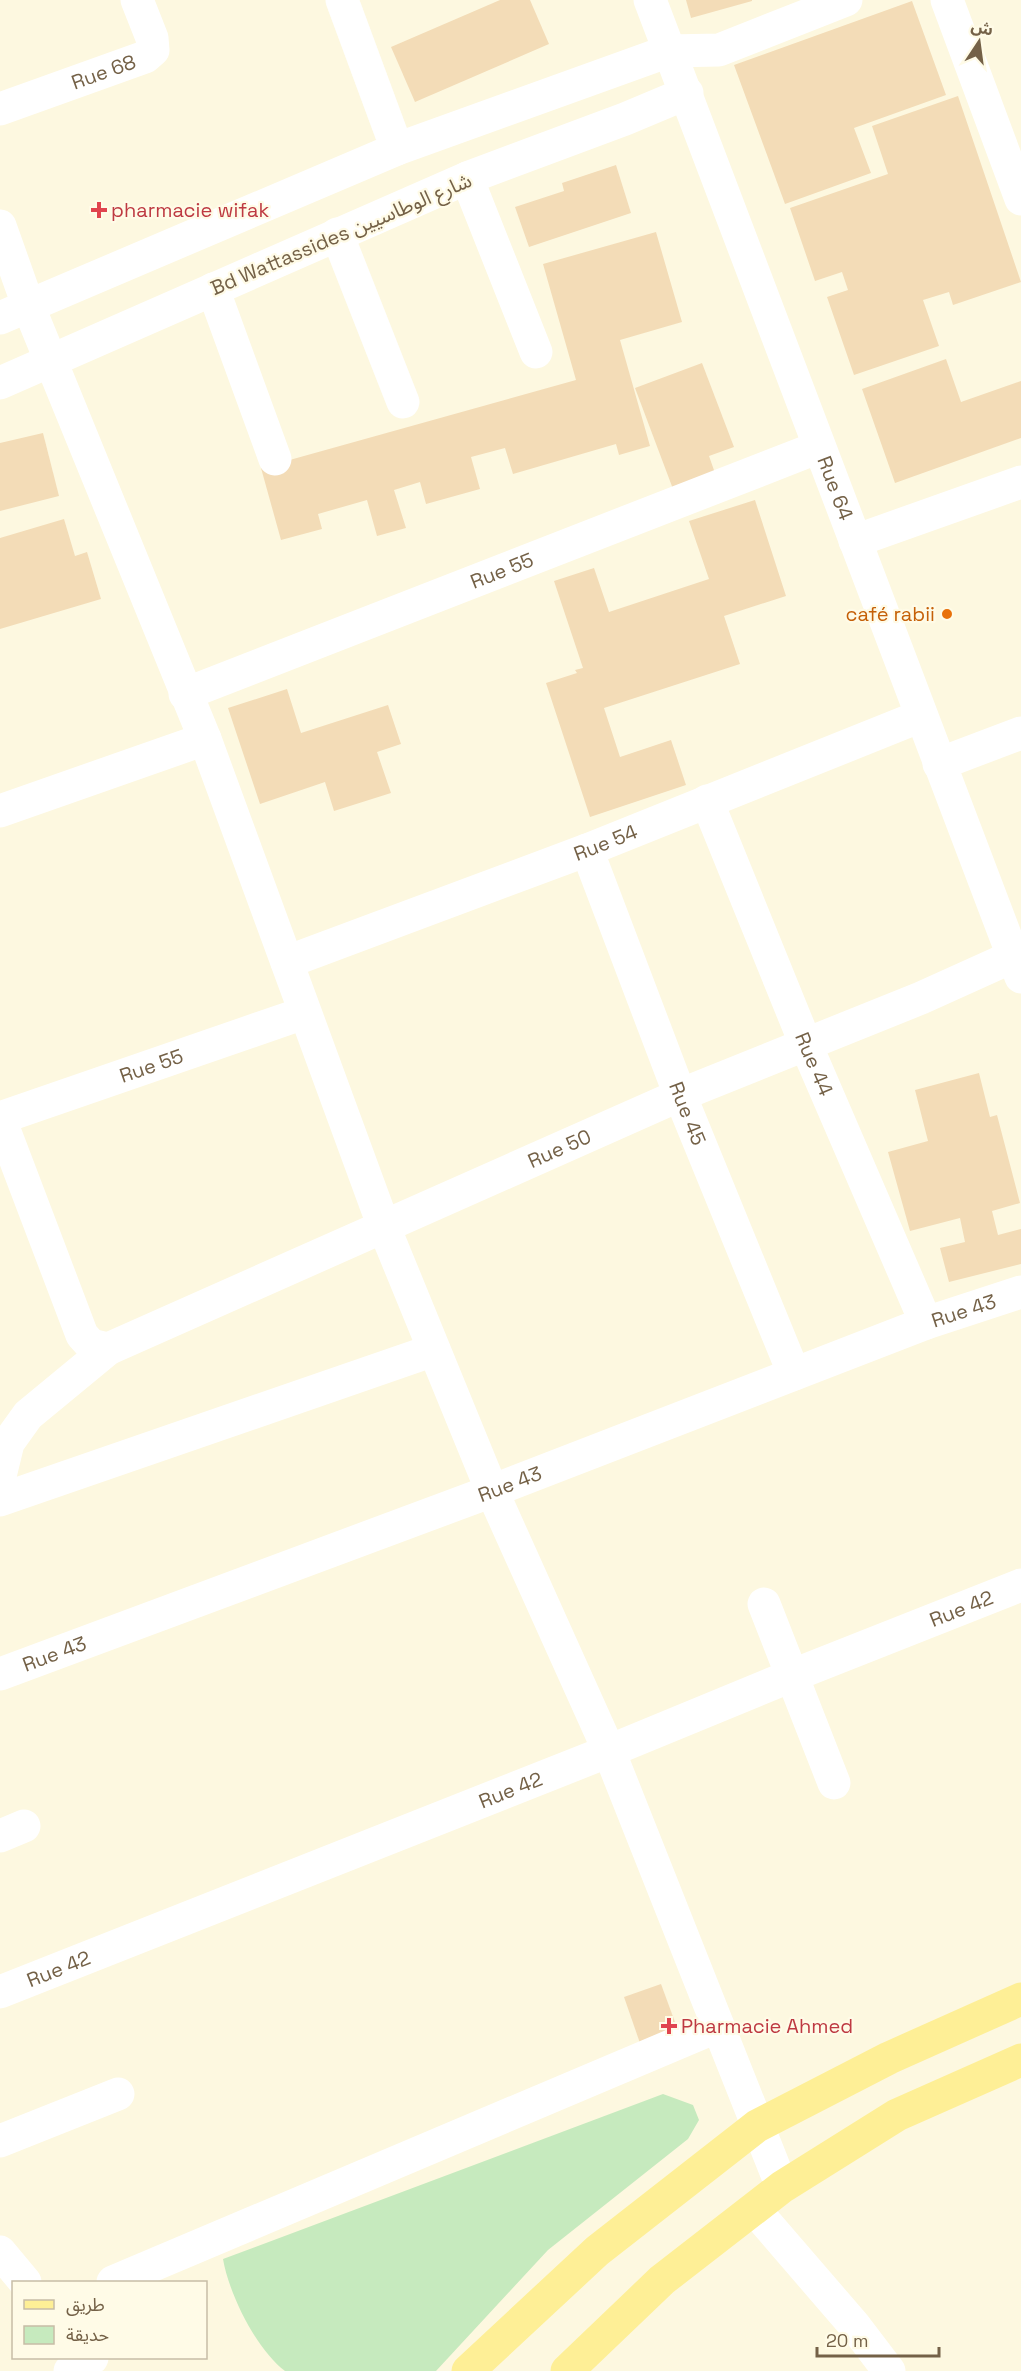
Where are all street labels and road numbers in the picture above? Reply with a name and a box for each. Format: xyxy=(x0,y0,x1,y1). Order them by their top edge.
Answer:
street label: Rue 68 xyxy=(68,48,139,95)
street label: Bd Wattassides شارع الوطاسيين xyxy=(206,167,476,303)
street label: Rue 64 xyxy=(811,452,859,524)
street label: Rue 55 xyxy=(466,547,537,595)
street label: Rue 54 xyxy=(570,818,641,867)
street label: Rue 44 xyxy=(789,1028,839,1100)
street label: Rue 55 xyxy=(116,1043,187,1089)
street label: Rue 45 xyxy=(663,1078,712,1149)
street label: Rue 50 xyxy=(524,1123,595,1174)
street label: Rue 43 xyxy=(928,1288,999,1333)
street label: Rue 43 xyxy=(474,1460,545,1508)
street label: Rue 42 xyxy=(926,1584,997,1633)
street label: Rue 43 xyxy=(19,1630,90,1678)
street label: Rue 42 xyxy=(475,1766,546,1814)
street label: Rue 42 xyxy=(23,1945,94,1993)

